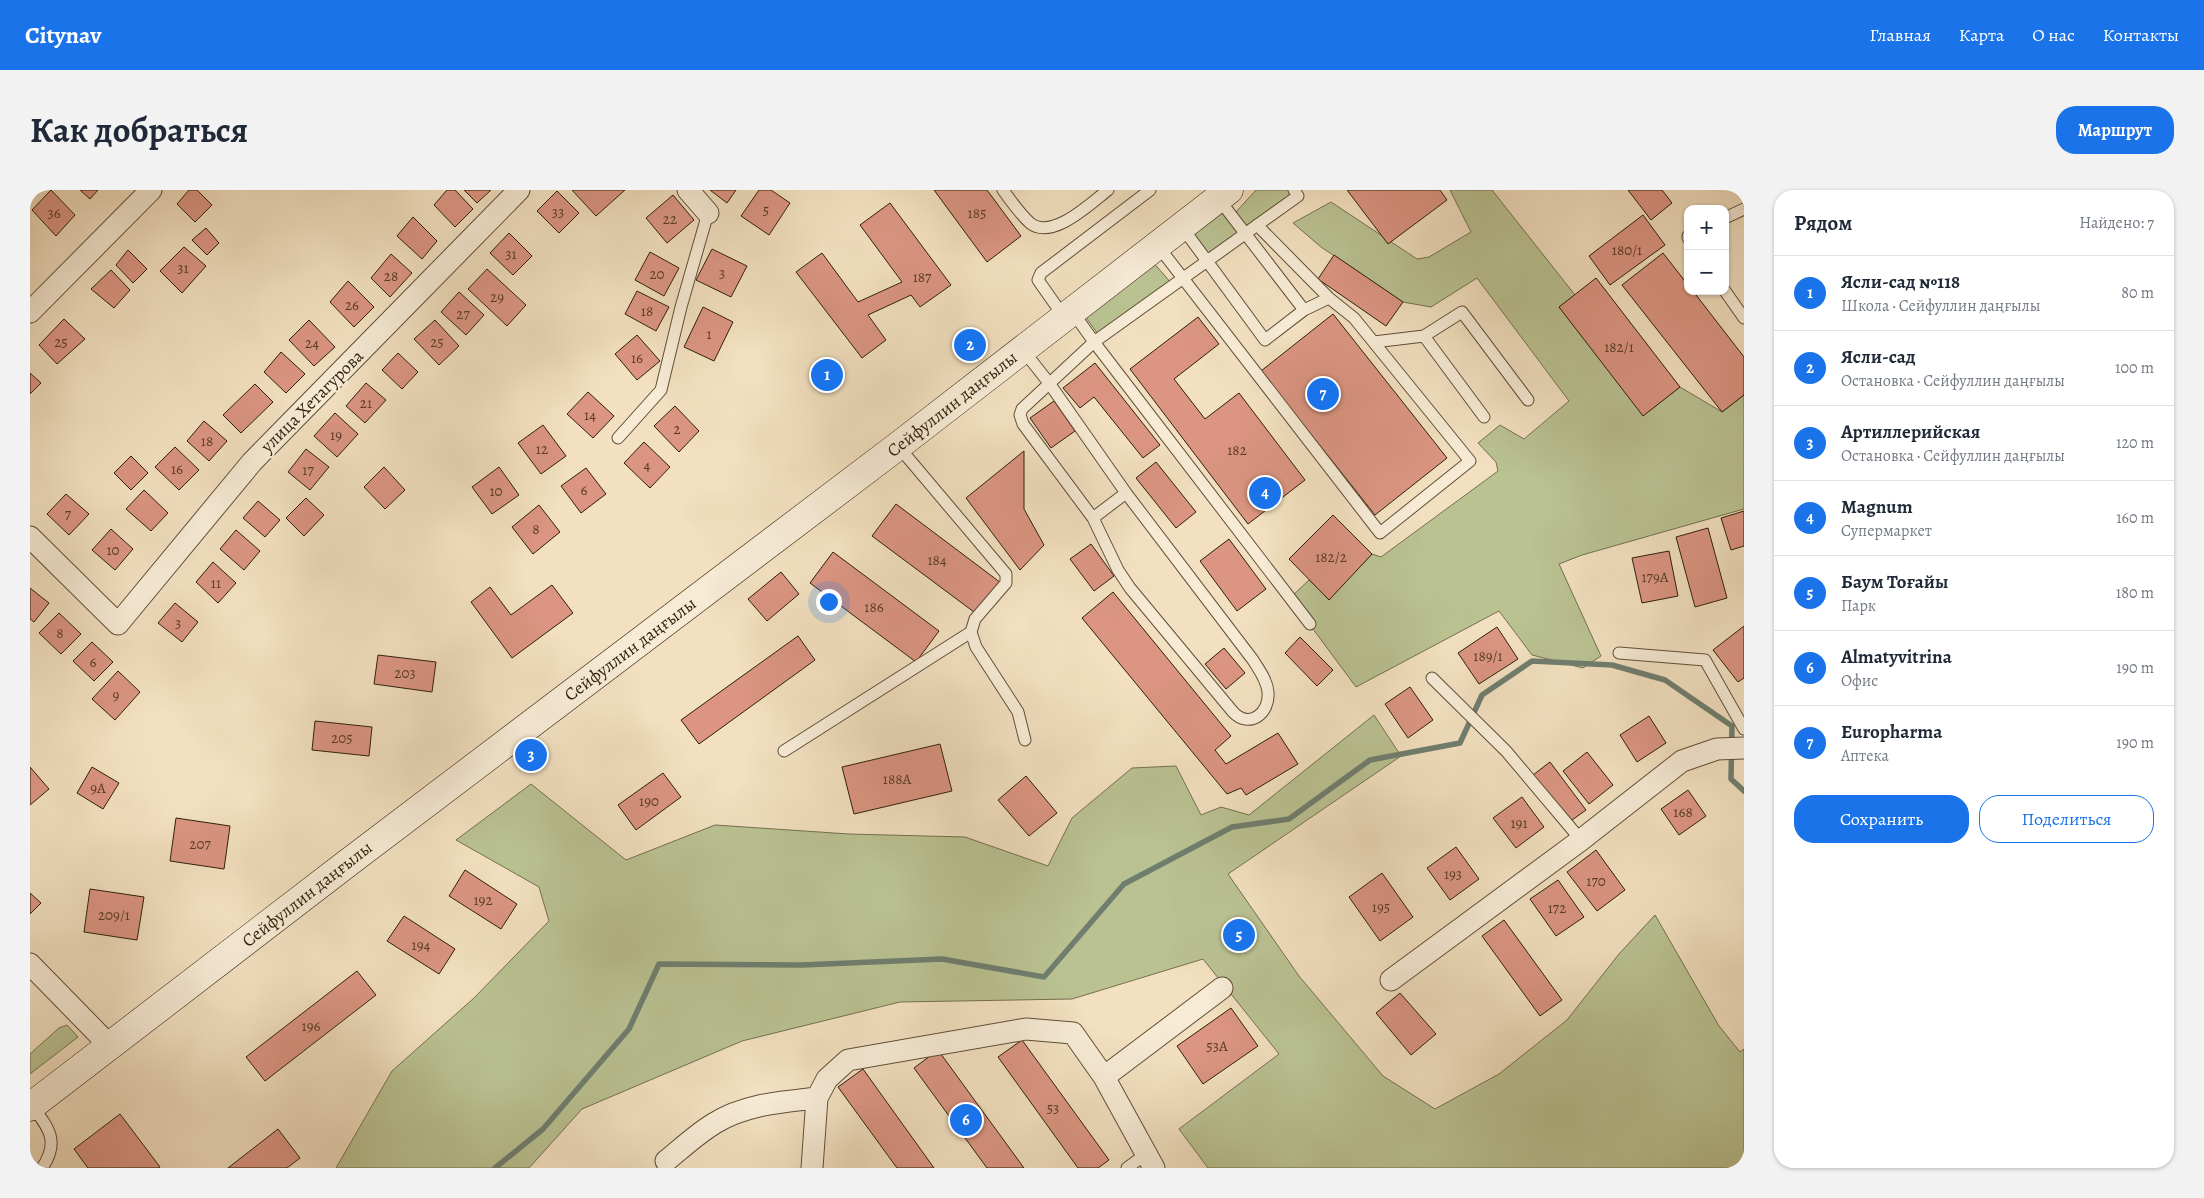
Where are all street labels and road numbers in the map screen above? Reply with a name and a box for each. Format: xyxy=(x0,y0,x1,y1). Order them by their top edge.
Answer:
street label: улица Хетагурова xyxy=(255,344,369,458)
street label: Сейфуллин даңғылы xyxy=(882,346,1022,462)
street label: Сейфуллин даңғылы xyxy=(559,591,701,707)
street label: Сейфуллин даңғылы xyxy=(237,836,377,952)

